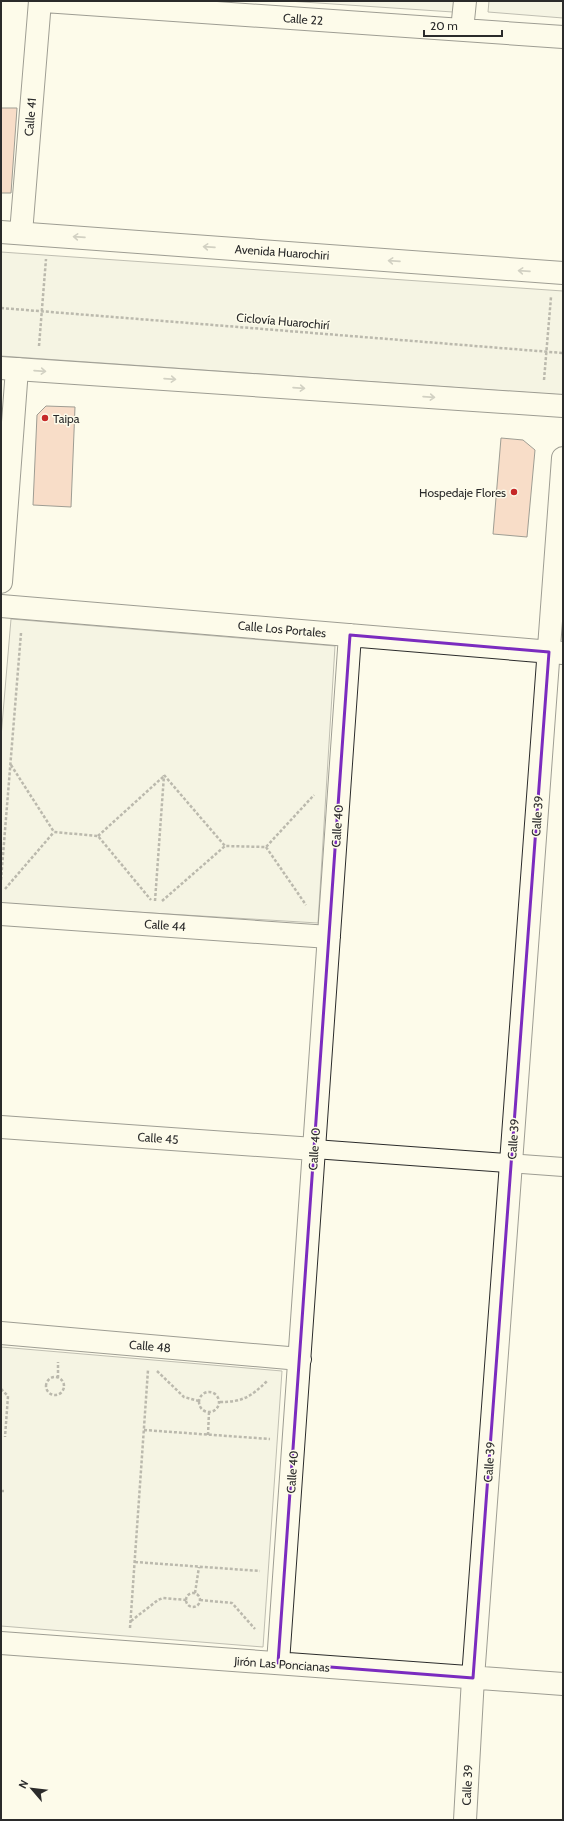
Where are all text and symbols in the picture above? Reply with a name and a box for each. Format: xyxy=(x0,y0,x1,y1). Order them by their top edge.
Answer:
street label: Calle 22 xyxy=(282,10,324,28)
scale bar xyxy=(424,12,502,38)
text: 20 m xyxy=(430,18,458,33)
street label: Calle 41 xyxy=(21,97,39,137)
one-way arrow xyxy=(73,233,86,241)
street label: Avenida Huarochiri xyxy=(234,241,330,263)
one-way arrow xyxy=(203,243,216,250)
one-way arrow xyxy=(388,257,401,264)
one-way arrow xyxy=(518,267,531,274)
street label: Ciclovía Huarochirí xyxy=(236,309,331,333)
one-way arrow xyxy=(33,367,46,374)
one-way arrow xyxy=(163,376,176,383)
one-way arrow xyxy=(292,385,305,392)
one-way arrow xyxy=(422,394,435,401)
place label: Taipa xyxy=(53,411,80,426)
marker: Taipa xyxy=(40,413,50,423)
place label: Hospedaje Flores xyxy=(419,485,506,500)
marker: Hospedaje Flores xyxy=(509,487,519,497)
street label: Calle Los Portales xyxy=(237,618,327,640)
street label: Calle 39 xyxy=(528,795,546,837)
street label: Calle 40 xyxy=(328,804,346,848)
street label: Calle 44 xyxy=(144,916,186,934)
street label: Calle 39 xyxy=(504,1118,522,1160)
street label: Calle 40 xyxy=(305,1127,323,1171)
street label: Calle 45 xyxy=(137,1129,179,1147)
street label: Calle 48 xyxy=(129,1337,171,1355)
street label: Calle 39 xyxy=(480,1441,498,1483)
street label: Calle 40 xyxy=(283,1450,301,1494)
street label: Jirón Las Poncianas xyxy=(233,1653,330,1675)
street label: Calle 39 xyxy=(458,1764,476,1806)
north arrow xyxy=(12,1769,52,1809)
text: N xyxy=(15,1778,31,1791)

